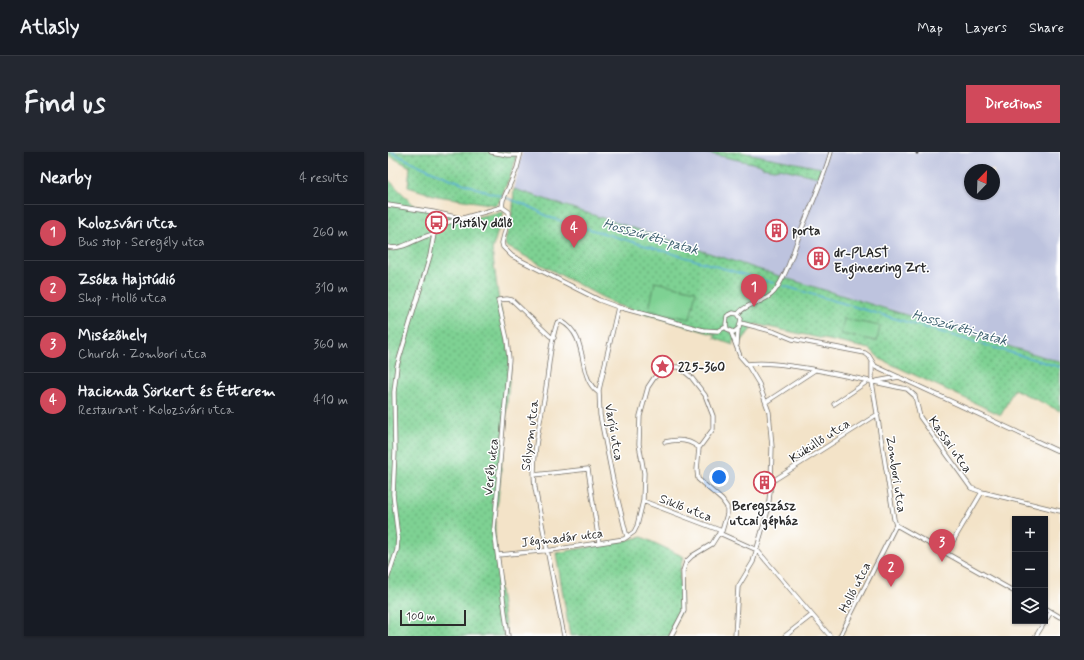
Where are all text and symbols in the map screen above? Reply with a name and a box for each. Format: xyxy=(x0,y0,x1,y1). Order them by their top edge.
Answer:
text: Atlasly xyxy=(20,15,79,40)
text: Map xyxy=(917,19,943,37)
text: Layers xyxy=(965,19,1007,37)
text: Share xyxy=(1029,19,1064,37)
button: Directions xyxy=(966,85,1060,123)
text: Find us xyxy=(24,86,105,123)
north arrow xyxy=(964,164,1000,200)
text: Nearby xyxy=(40,167,92,189)
text: 4 results xyxy=(299,170,348,187)
bus stop icon: Pistály dűlő xyxy=(423,209,449,235)
text: Kolozsvári utca xyxy=(78,214,177,234)
place label: Pistály dűlő xyxy=(452,215,513,232)
pin: 4 xyxy=(561,215,587,248)
water label: Hosszúréti-patak xyxy=(601,215,701,259)
building icon: porta xyxy=(763,217,789,243)
place label: porta xyxy=(792,223,820,240)
text: 1 xyxy=(50,224,56,241)
text: 260 m xyxy=(313,224,348,241)
text: Bus stop · Seregély utca xyxy=(78,234,205,251)
place label: dr-PLAST Engineering Zrt. xyxy=(834,245,929,280)
building icon: dr-PLAST Engineering Zrt. xyxy=(806,246,832,272)
text: Zsóka Hajstúdió xyxy=(78,270,175,290)
pin: 1 xyxy=(741,274,767,307)
text: 2 xyxy=(50,280,56,297)
text: 310 m xyxy=(315,280,348,297)
text: Shop · Holló utca xyxy=(78,290,167,307)
water label: Hosszúréti-patak xyxy=(910,306,1010,350)
text: Misézőhely xyxy=(78,326,147,346)
text: 3 xyxy=(50,336,56,353)
text: 360 m xyxy=(313,336,348,353)
text: Church · Zombori utca xyxy=(78,346,207,363)
place icon: 225-360 xyxy=(649,353,675,379)
place label: 225-360 xyxy=(678,359,725,376)
text: Hacienda Sörkert és Étterem xyxy=(78,382,276,402)
text: 4 xyxy=(49,392,57,409)
text: 410 m xyxy=(313,392,348,409)
street label: Sólyom utca xyxy=(518,398,543,472)
text: Restaurant · Kolozsvári utca xyxy=(78,402,234,419)
street label: Varjú utca xyxy=(600,402,627,462)
street label: Kassai utca xyxy=(924,413,976,477)
street label: Küküllő utca xyxy=(786,415,853,467)
street label: Zombori utca xyxy=(881,435,910,514)
street label: Veréb utca xyxy=(480,438,503,497)
your location xyxy=(709,467,729,487)
building icon: Beregszász utcai gépház xyxy=(751,470,777,496)
street label: Sikló utca xyxy=(657,491,714,526)
place label: Beregszász utcai gépház xyxy=(730,498,799,531)
map controls xyxy=(1012,516,1048,624)
button: + xyxy=(1012,516,1048,552)
street label: Jégmadár utca xyxy=(520,525,604,552)
pin: 3 xyxy=(929,529,955,562)
button: − xyxy=(1012,552,1048,588)
pin: 2 xyxy=(878,554,904,587)
street label: Holló utca xyxy=(835,559,875,616)
button: layers xyxy=(1012,588,1048,624)
scale bar xyxy=(400,608,466,627)
text: 100 m xyxy=(406,610,436,624)

